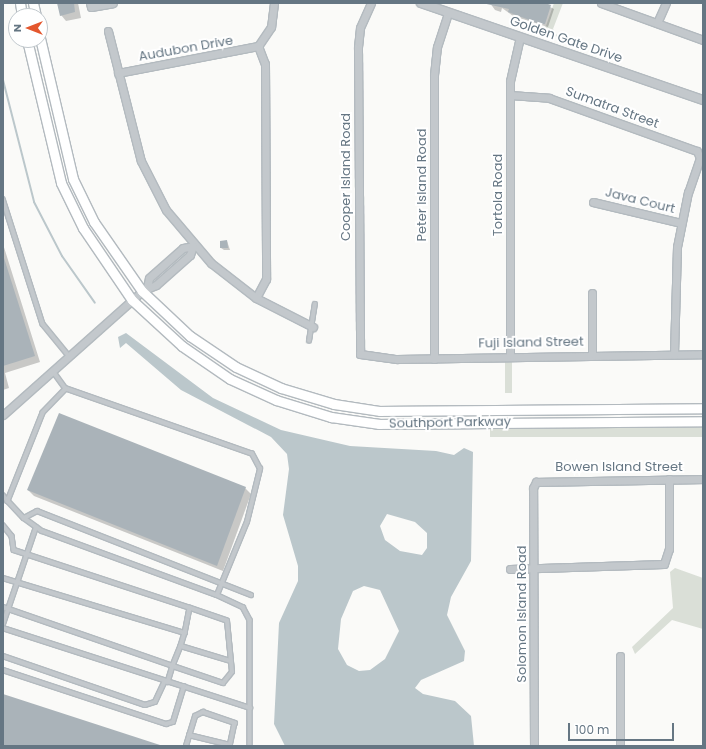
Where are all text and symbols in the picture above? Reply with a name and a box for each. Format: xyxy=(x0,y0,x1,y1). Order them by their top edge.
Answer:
north arrow xyxy=(8,8,48,48)
street label: Golden Gate Drive xyxy=(508,13,624,67)
text: N xyxy=(9,24,25,32)
street label: Audubon Drive xyxy=(138,33,234,65)
street label: Sumatra Street xyxy=(563,84,661,132)
street label: Cooper Island Road xyxy=(338,113,354,241)
street label: Peter Island Road xyxy=(414,128,430,242)
street label: Tortola Road xyxy=(490,154,506,236)
street label: Java Court xyxy=(603,185,677,217)
street label: Fuji Island Street xyxy=(478,334,584,352)
street label: Southport Parkway xyxy=(389,414,511,432)
street label: Bowen Island Street xyxy=(555,459,683,475)
street label: Solomon Island Road xyxy=(514,545,530,683)
scale bar xyxy=(570,715,676,741)
text: 100 m xyxy=(575,721,609,738)

